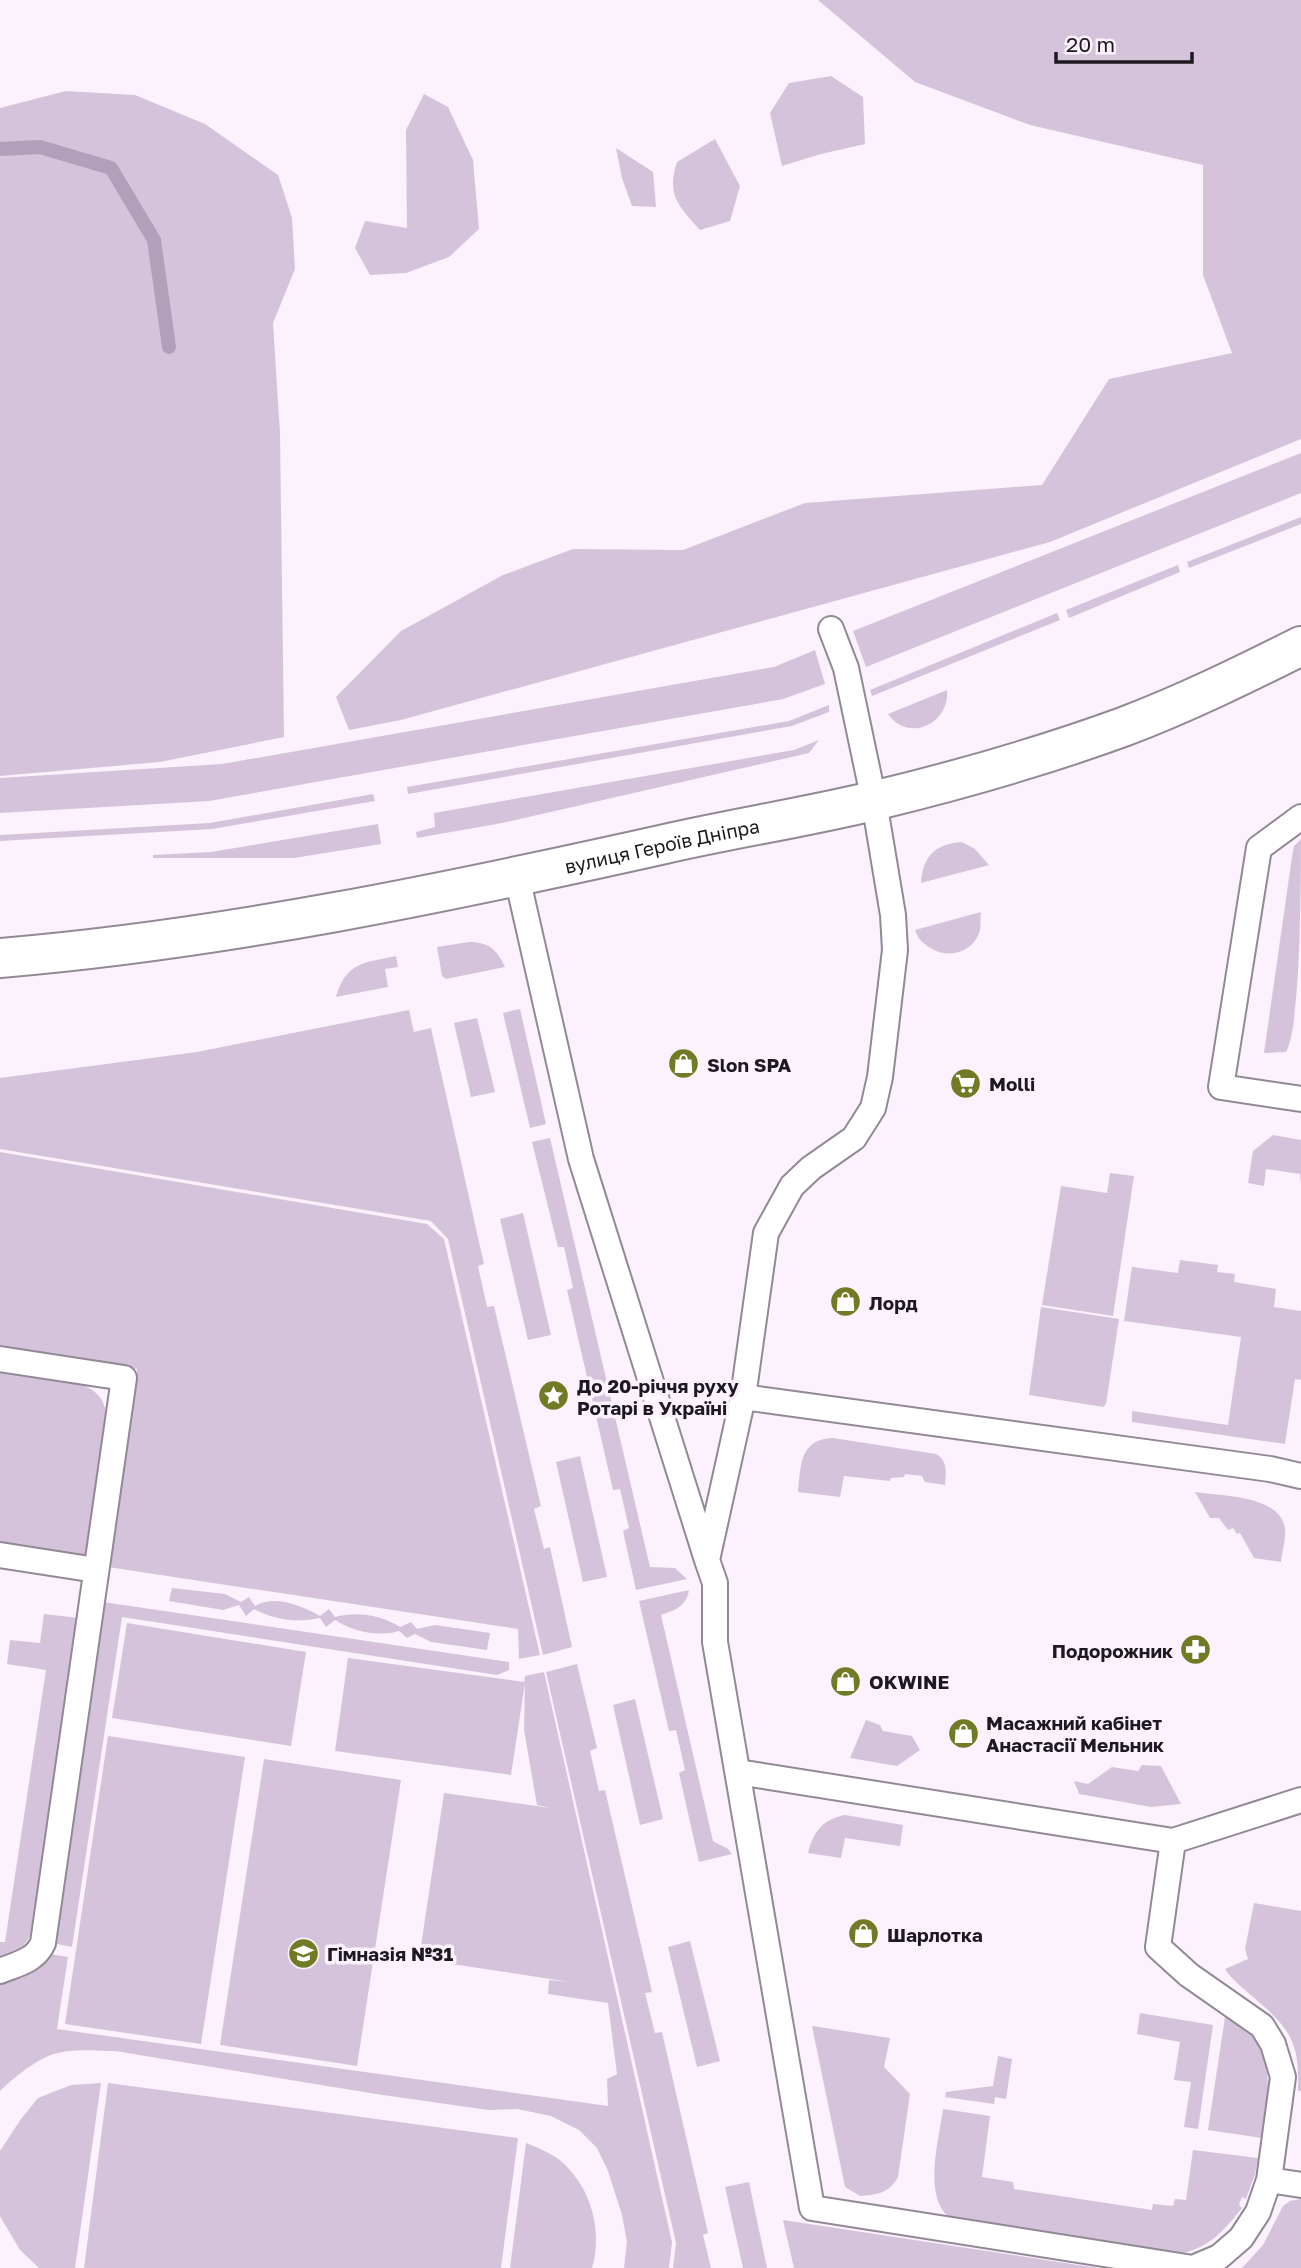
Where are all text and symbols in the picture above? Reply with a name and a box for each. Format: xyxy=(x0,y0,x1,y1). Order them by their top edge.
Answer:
scale bar xyxy=(1056,21,1192,65)
text: 20 m xyxy=(1066,31,1115,57)
street label: вулиця Героїв Дніпра xyxy=(562,813,761,877)
shop icon: Slon SPA xyxy=(667,1047,701,1081)
place label: Slon SPA xyxy=(707,1053,792,1076)
supermarket icon: Molli xyxy=(949,1066,983,1100)
place label: Molli xyxy=(989,1072,1035,1095)
shop icon: Лорд xyxy=(829,1285,863,1319)
place label: Лорд xyxy=(869,1291,918,1314)
place label: До 20-річчя руху Ротарі в Україні xyxy=(577,1374,739,1419)
place icon: До 20-річчя руху Ротарі в Україні xyxy=(537,1379,571,1413)
pharmacy icon: Подорожник xyxy=(1179,1633,1213,1667)
place label: Подорожник xyxy=(1052,1639,1173,1662)
shop icon: OKWINE xyxy=(829,1664,863,1698)
place label: OKWINE xyxy=(869,1670,949,1693)
place label: Масажний кабінет Анастасії Мельник xyxy=(986,1711,1164,1756)
shop icon: Масажний кабінет Анастасії Мельник xyxy=(946,1716,980,1750)
shop icon: Шарлотка xyxy=(847,1917,881,1951)
place label: Шарлотка xyxy=(887,1923,983,1946)
school or university icon: Гімназія №31 xyxy=(287,1936,321,1970)
place label: Гімназія №31 xyxy=(327,1942,453,1965)

